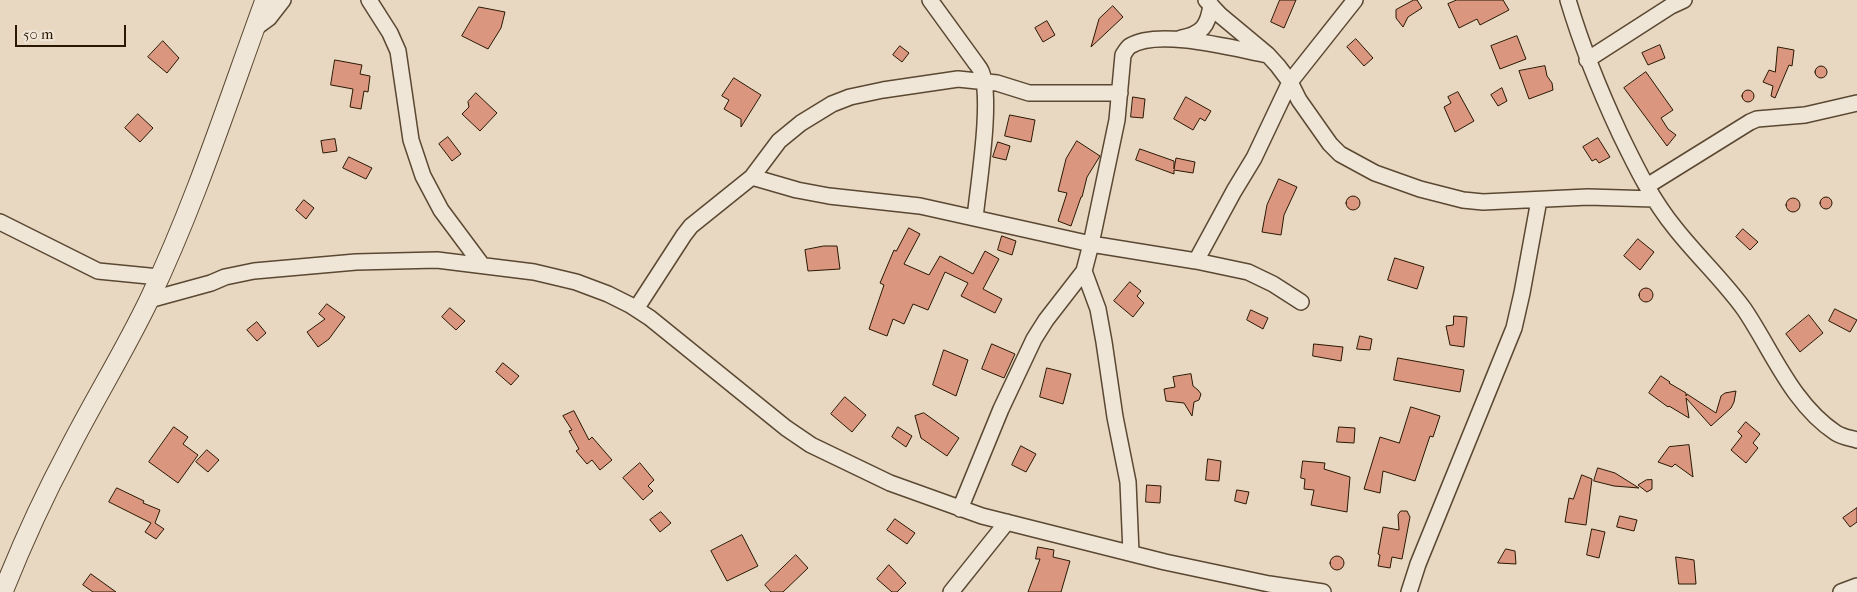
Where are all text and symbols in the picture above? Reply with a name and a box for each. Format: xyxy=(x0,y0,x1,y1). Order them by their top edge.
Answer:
scale bar xyxy=(18,15,129,47)
text: 50 m xyxy=(23,25,53,43)

